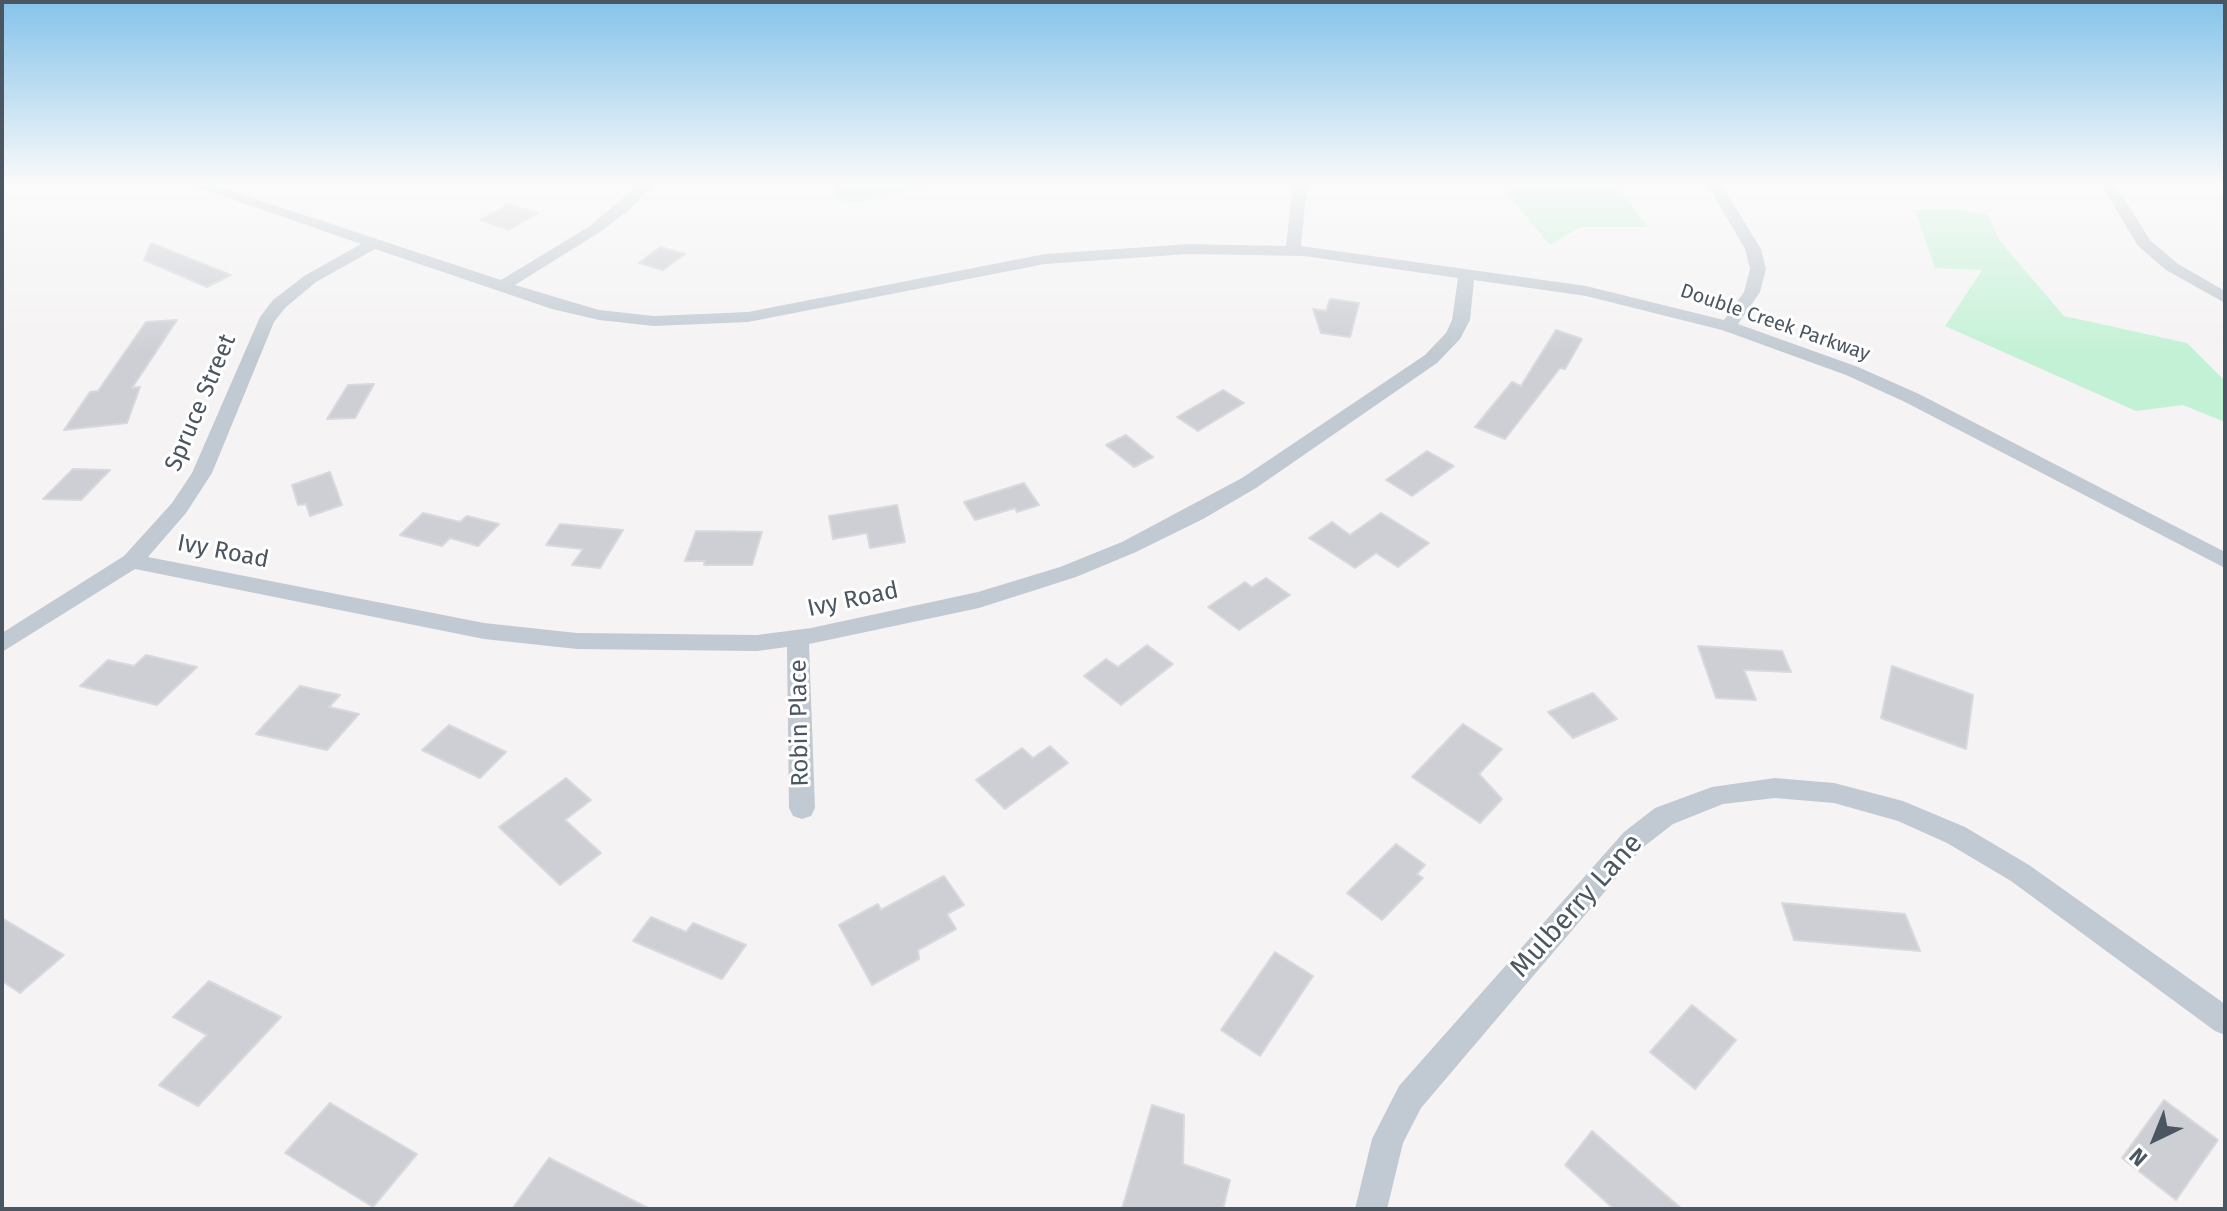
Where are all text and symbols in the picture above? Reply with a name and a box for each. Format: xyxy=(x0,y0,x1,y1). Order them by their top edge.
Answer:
street label: Double Creek Parkway xyxy=(1677,279,1873,367)
street label: Spruce Street xyxy=(159,330,243,476)
street label: Ivy Road xyxy=(175,529,271,575)
street label: Ivy Road xyxy=(805,576,901,624)
street label: Robin Place xyxy=(784,659,816,787)
street label: Mulberry Lane xyxy=(1504,827,1650,985)
north arrow xyxy=(2115,1099,2195,1179)
text: N xyxy=(2124,1142,2153,1172)

